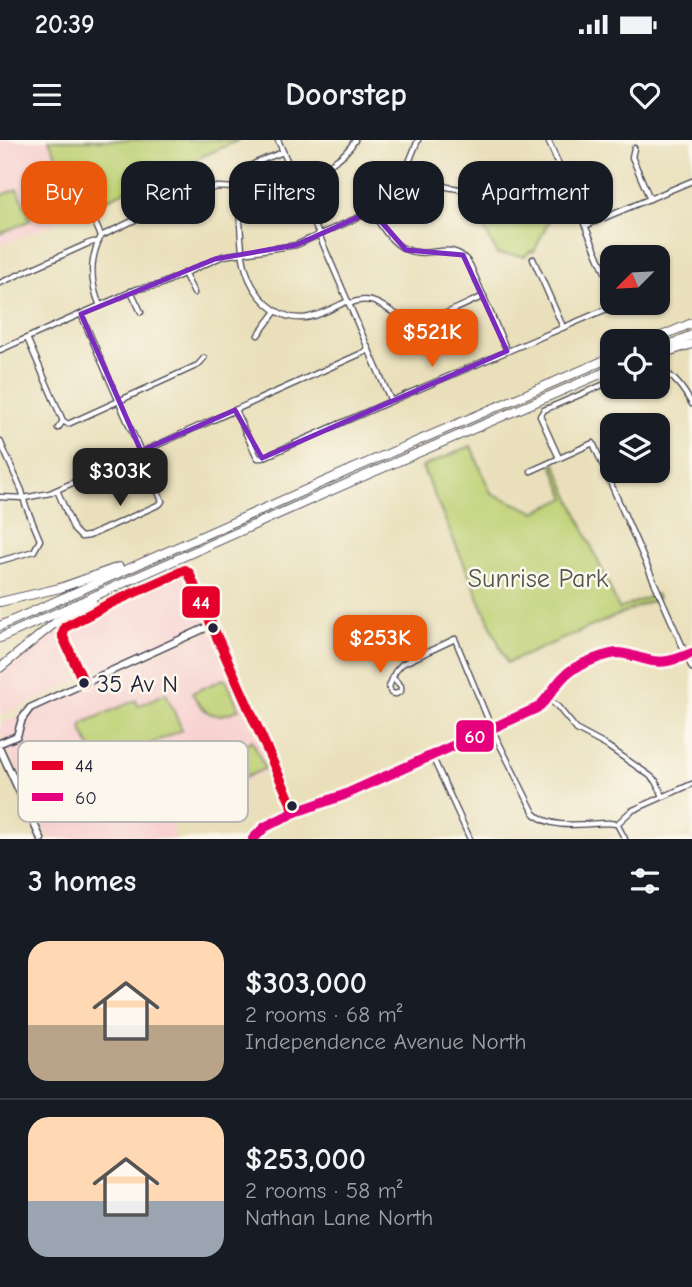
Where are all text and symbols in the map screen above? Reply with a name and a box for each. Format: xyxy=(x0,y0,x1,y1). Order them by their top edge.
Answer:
text: 20:39 xyxy=(35,10,95,40)
icon: menu xyxy=(28,76,66,114)
text: Doorstep xyxy=(285,76,407,113)
icon: heart xyxy=(626,76,664,114)
chip: Buy xyxy=(21,161,107,224)
chip: Rent xyxy=(121,161,215,224)
chip: Filters xyxy=(229,161,339,224)
chip: New xyxy=(353,161,444,224)
chip: Apartment xyxy=(458,161,613,224)
north arrow xyxy=(600,245,670,315)
map controls xyxy=(600,245,670,483)
pin: $521K xyxy=(383,310,481,369)
text: $521K xyxy=(402,318,462,345)
button: locate xyxy=(600,329,670,399)
button: layers xyxy=(600,413,670,483)
pin: $303K xyxy=(71,448,169,508)
text: $303K xyxy=(89,457,151,484)
park label: Sunrise Park xyxy=(468,564,609,594)
line badge: 44 xyxy=(181,585,221,619)
text: 44 xyxy=(192,592,210,614)
pin: $253K xyxy=(331,616,429,675)
unlabelled marker xyxy=(206,621,220,635)
text: $253K xyxy=(349,624,411,651)
place label: 35 Av N xyxy=(97,670,178,698)
marker: 35 Av N xyxy=(77,676,91,690)
line badge: 60 xyxy=(455,719,495,753)
text: 60 xyxy=(465,726,485,748)
legend xyxy=(18,741,248,822)
text: 44 xyxy=(75,755,93,777)
text: 60 xyxy=(75,787,97,809)
unlabelled marker xyxy=(285,799,299,813)
icon: filters xyxy=(626,862,664,900)
text: 3 homes xyxy=(28,864,136,899)
text: $303,000 xyxy=(245,966,367,1001)
icon: home xyxy=(84,969,168,1053)
text: 2 rooms · 68 m² xyxy=(245,1001,403,1028)
text: Independence Avenue North xyxy=(245,1028,527,1055)
text: $253,000 xyxy=(245,1142,366,1177)
icon: home xyxy=(84,1145,168,1229)
text: 2 rooms · 58 m² xyxy=(245,1177,403,1204)
text: Nathan Lane North xyxy=(245,1204,433,1231)

